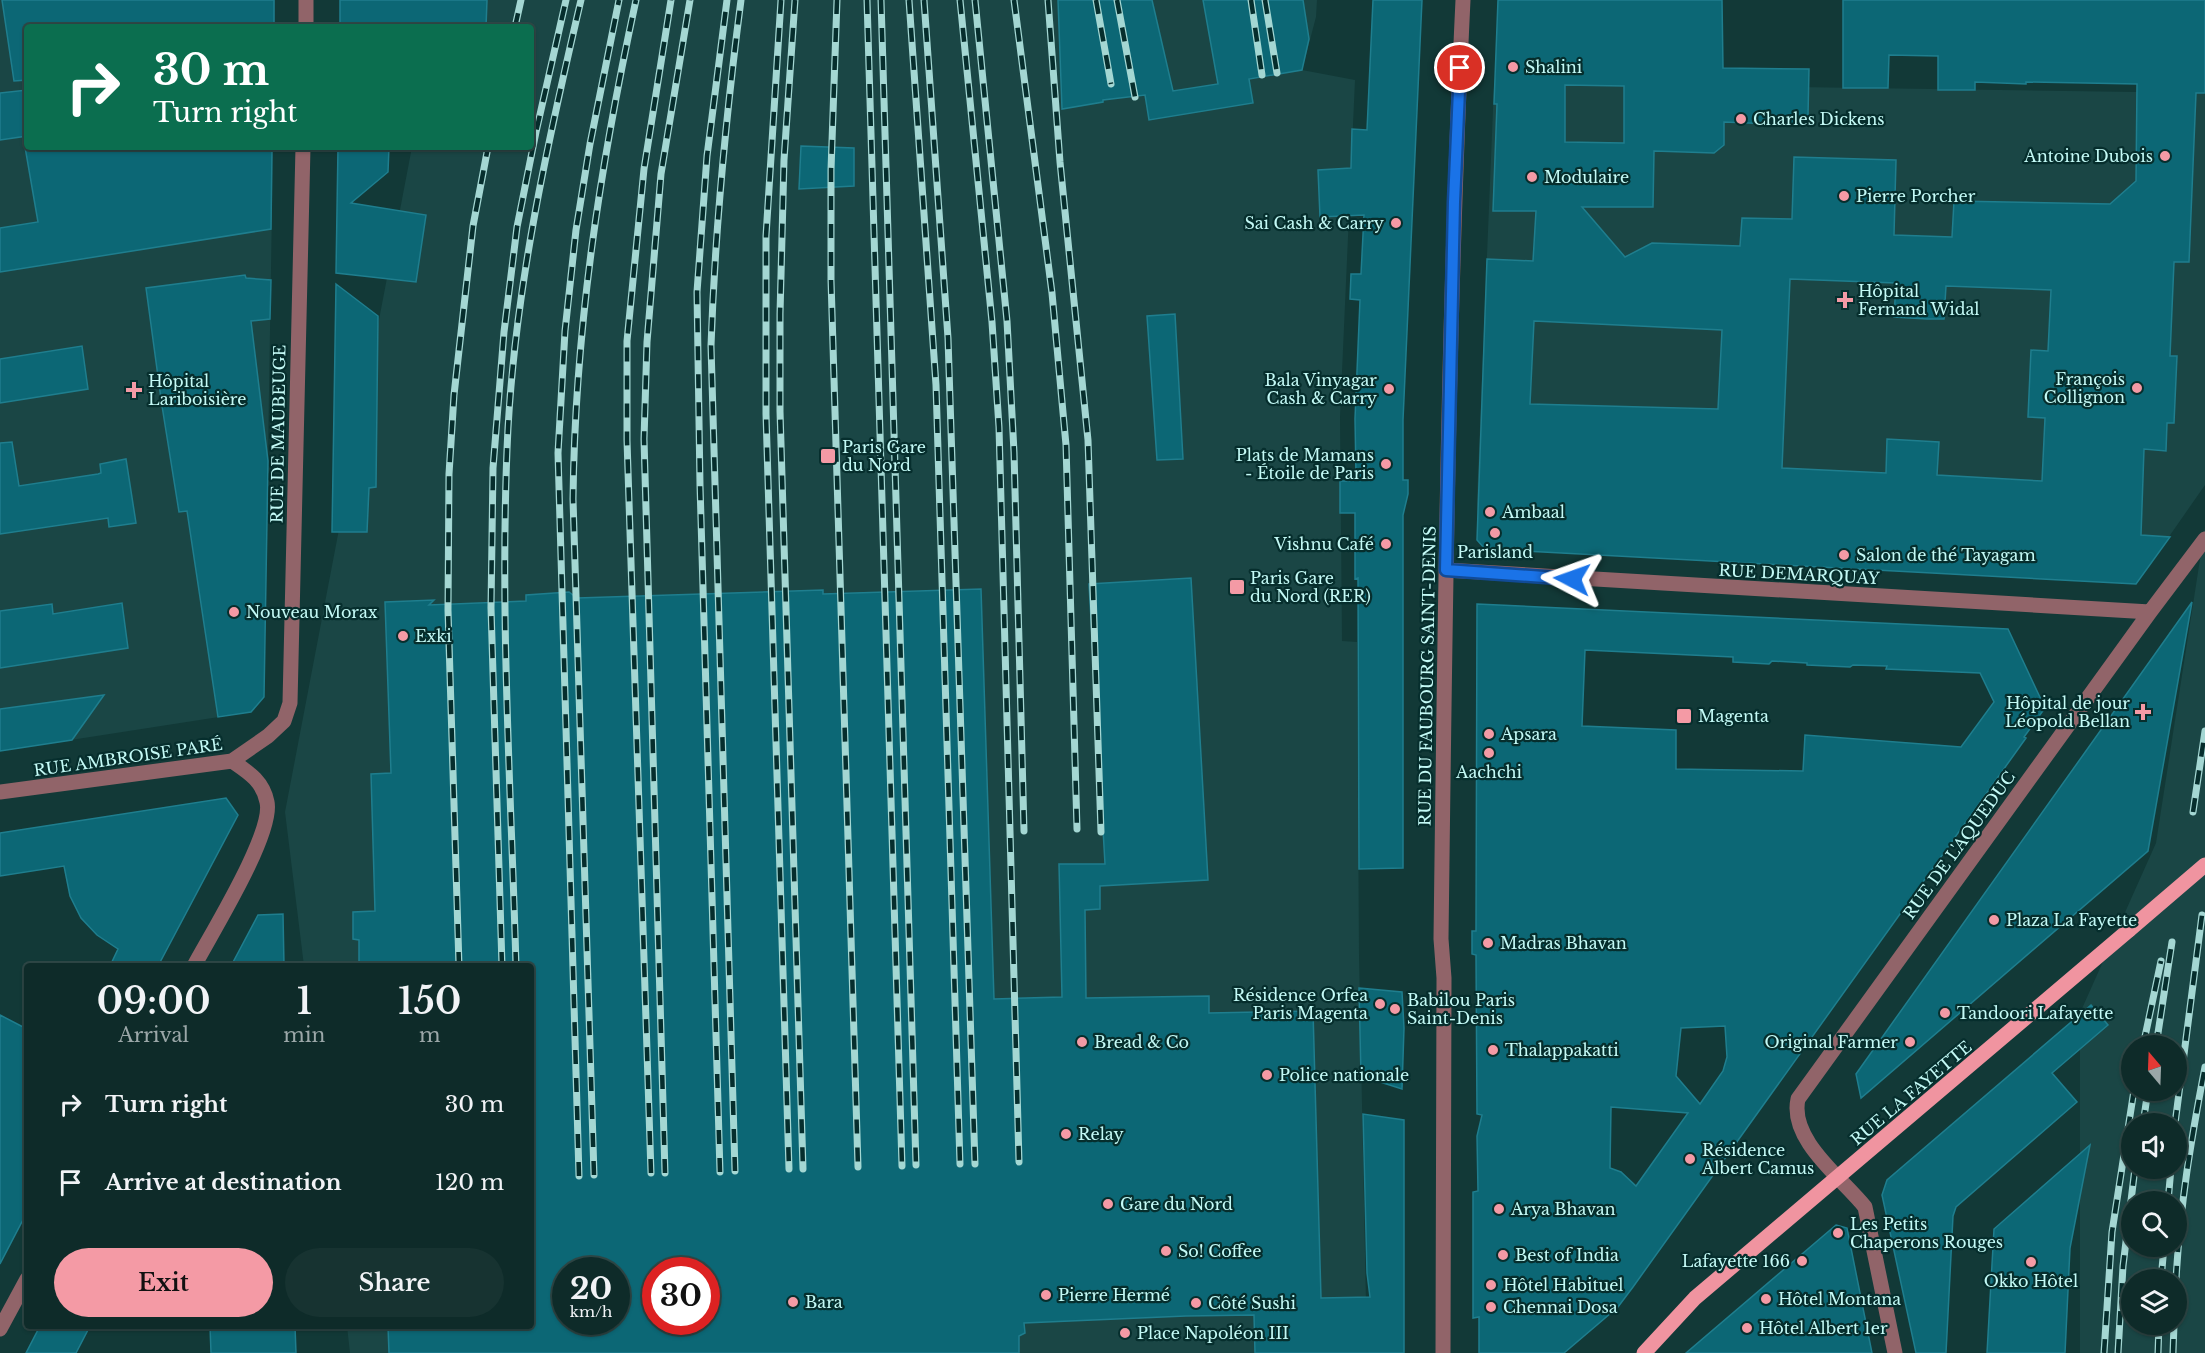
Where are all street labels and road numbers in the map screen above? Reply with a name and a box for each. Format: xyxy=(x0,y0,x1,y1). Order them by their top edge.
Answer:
street label: RUE DE MAUBEUGE xyxy=(266,345,290,523)
street label: RUE DU FAUBOURG SAINT-DENIS xyxy=(1414,526,1440,826)
street label: RUE DEMARQUAY xyxy=(1718,560,1880,588)
street label: RUE AMBROISE PARÉ xyxy=(32,734,224,780)
street label: RUE DE L'AQUEDUC xyxy=(1899,767,2019,923)
street label: RUE LA FAYETTE xyxy=(1846,1037,1976,1149)

